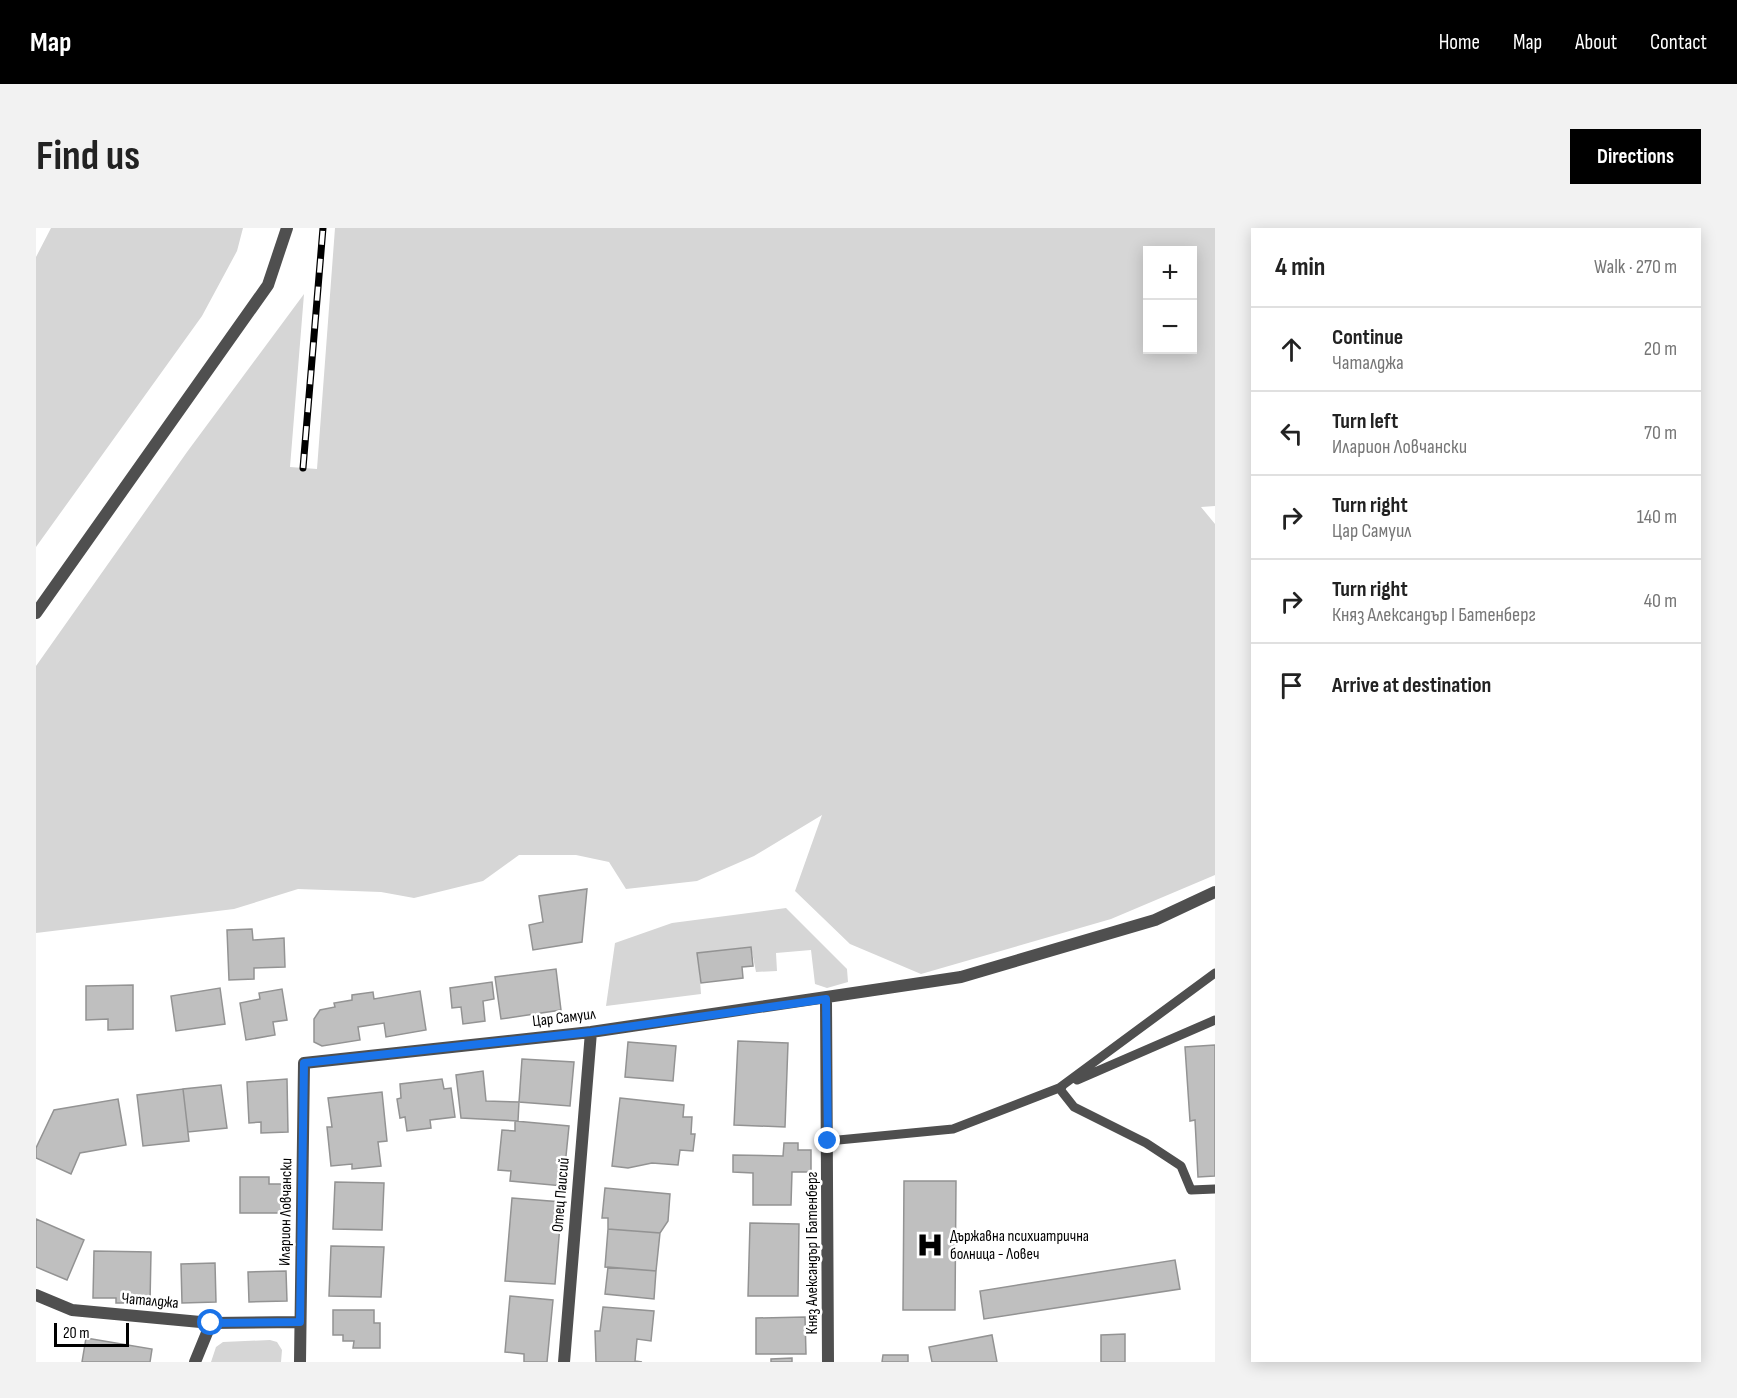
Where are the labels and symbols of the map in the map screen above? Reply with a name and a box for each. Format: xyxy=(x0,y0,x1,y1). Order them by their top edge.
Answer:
street label: Цар Самуил xyxy=(531,1005,597,1031)
route end xyxy=(814,1127,840,1153)
street label: Отец Паисий xyxy=(548,1157,574,1233)
street label: Иларион Ловчански xyxy=(276,1158,296,1266)
street label: Княз Александър I Батенберг xyxy=(803,1171,822,1335)
place label: Държавна психиатрична болница - Ловеч xyxy=(950,1227,1089,1264)
hospital icon: Държавна психиатрична болница - Ловеч xyxy=(915,1230,945,1260)
street label: Чаталджа xyxy=(121,1289,179,1313)
route start xyxy=(197,1309,223,1335)
scale bar xyxy=(54,1320,129,1348)

